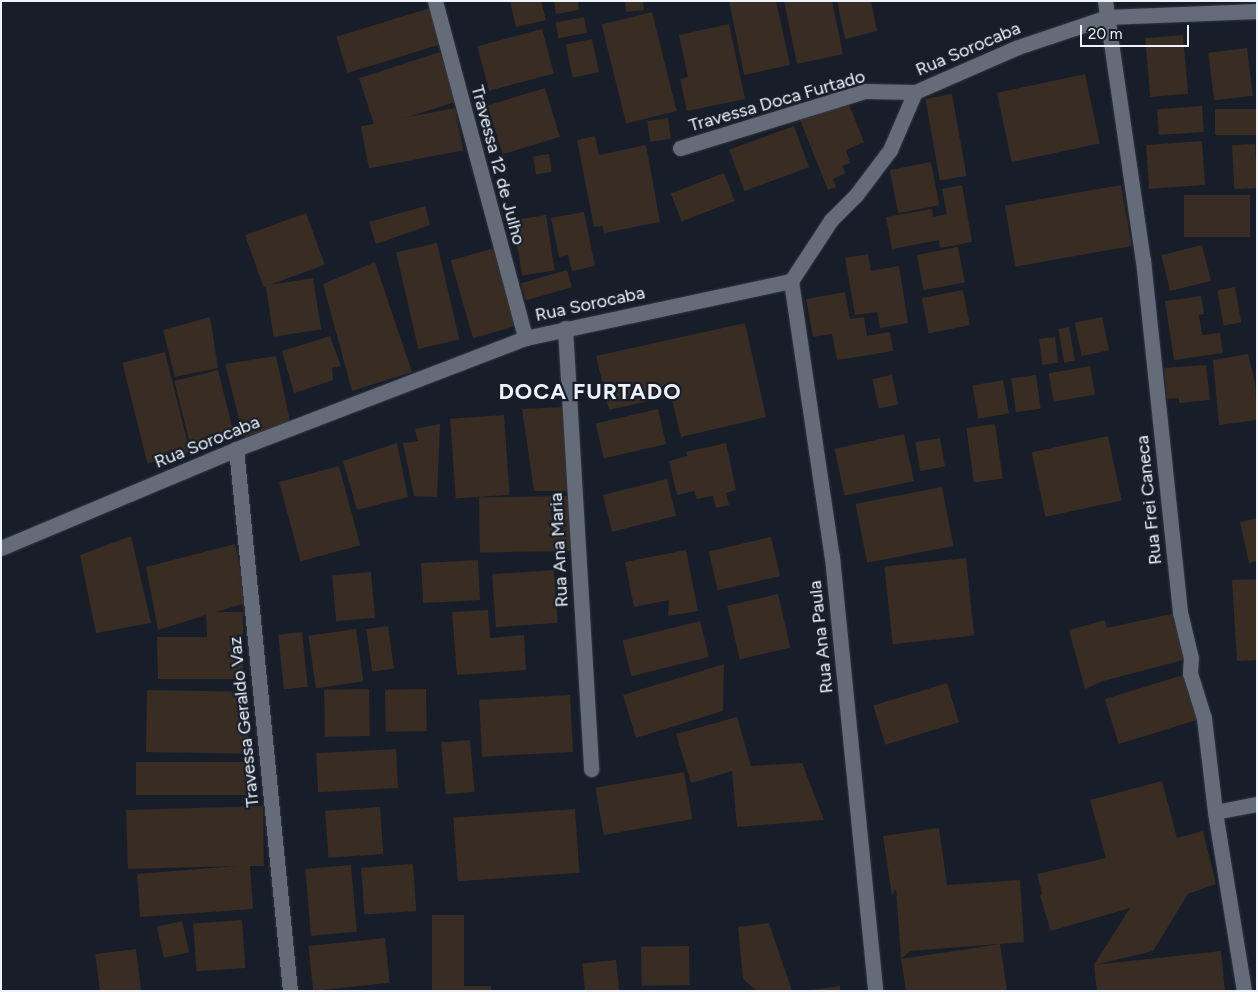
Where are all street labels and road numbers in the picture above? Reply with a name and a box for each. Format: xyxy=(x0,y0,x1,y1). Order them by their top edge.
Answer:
street label: Rua Sorocaba xyxy=(912,17,1024,81)
street label: Travessa Doca Furtado xyxy=(686,65,868,137)
street label: Travessa 12 de Julho xyxy=(466,83,530,247)
street label: Rua Sorocaba xyxy=(533,282,647,326)
street label: Rua Sorocaba xyxy=(151,411,263,473)
street label: Rua Frei Caneca xyxy=(1131,434,1167,566)
street label: Rua Ana Maria xyxy=(545,492,573,608)
street label: Rua Ana Paula xyxy=(804,579,838,695)
street label: Travessa Geraldo Vaz xyxy=(224,636,264,808)

